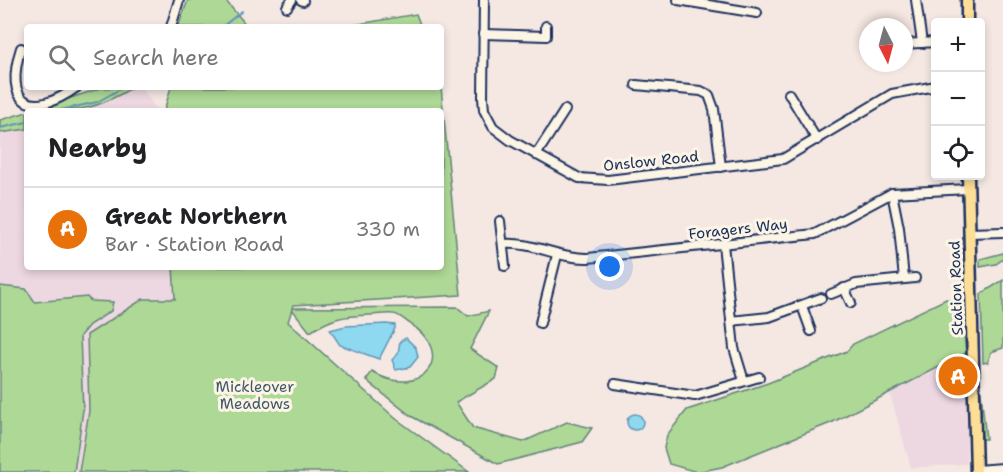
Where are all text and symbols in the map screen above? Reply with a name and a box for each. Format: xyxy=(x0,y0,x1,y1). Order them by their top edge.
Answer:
north arrow xyxy=(859,18,913,72)
map controls xyxy=(931,18,985,180)
button: + xyxy=(931,18,985,72)
search box xyxy=(24,24,444,90)
icon: search xyxy=(45,41,78,74)
text: Search here xyxy=(93,43,219,72)
button: − xyxy=(931,72,985,126)
button: locate xyxy=(931,126,985,180)
text: Nearby xyxy=(48,130,147,165)
street label: Onslow Road xyxy=(602,146,700,176)
text: Great Northern xyxy=(105,202,287,231)
street label: Foragers Way xyxy=(687,214,789,244)
text: A xyxy=(60,216,75,242)
text: 330 m xyxy=(356,216,420,242)
text: Bar · Station Road xyxy=(105,231,284,257)
street label: Station Road xyxy=(944,240,968,336)
your location xyxy=(595,252,624,281)
pin: A xyxy=(938,354,978,398)
park label: Mickleover Meadows xyxy=(216,377,294,414)

